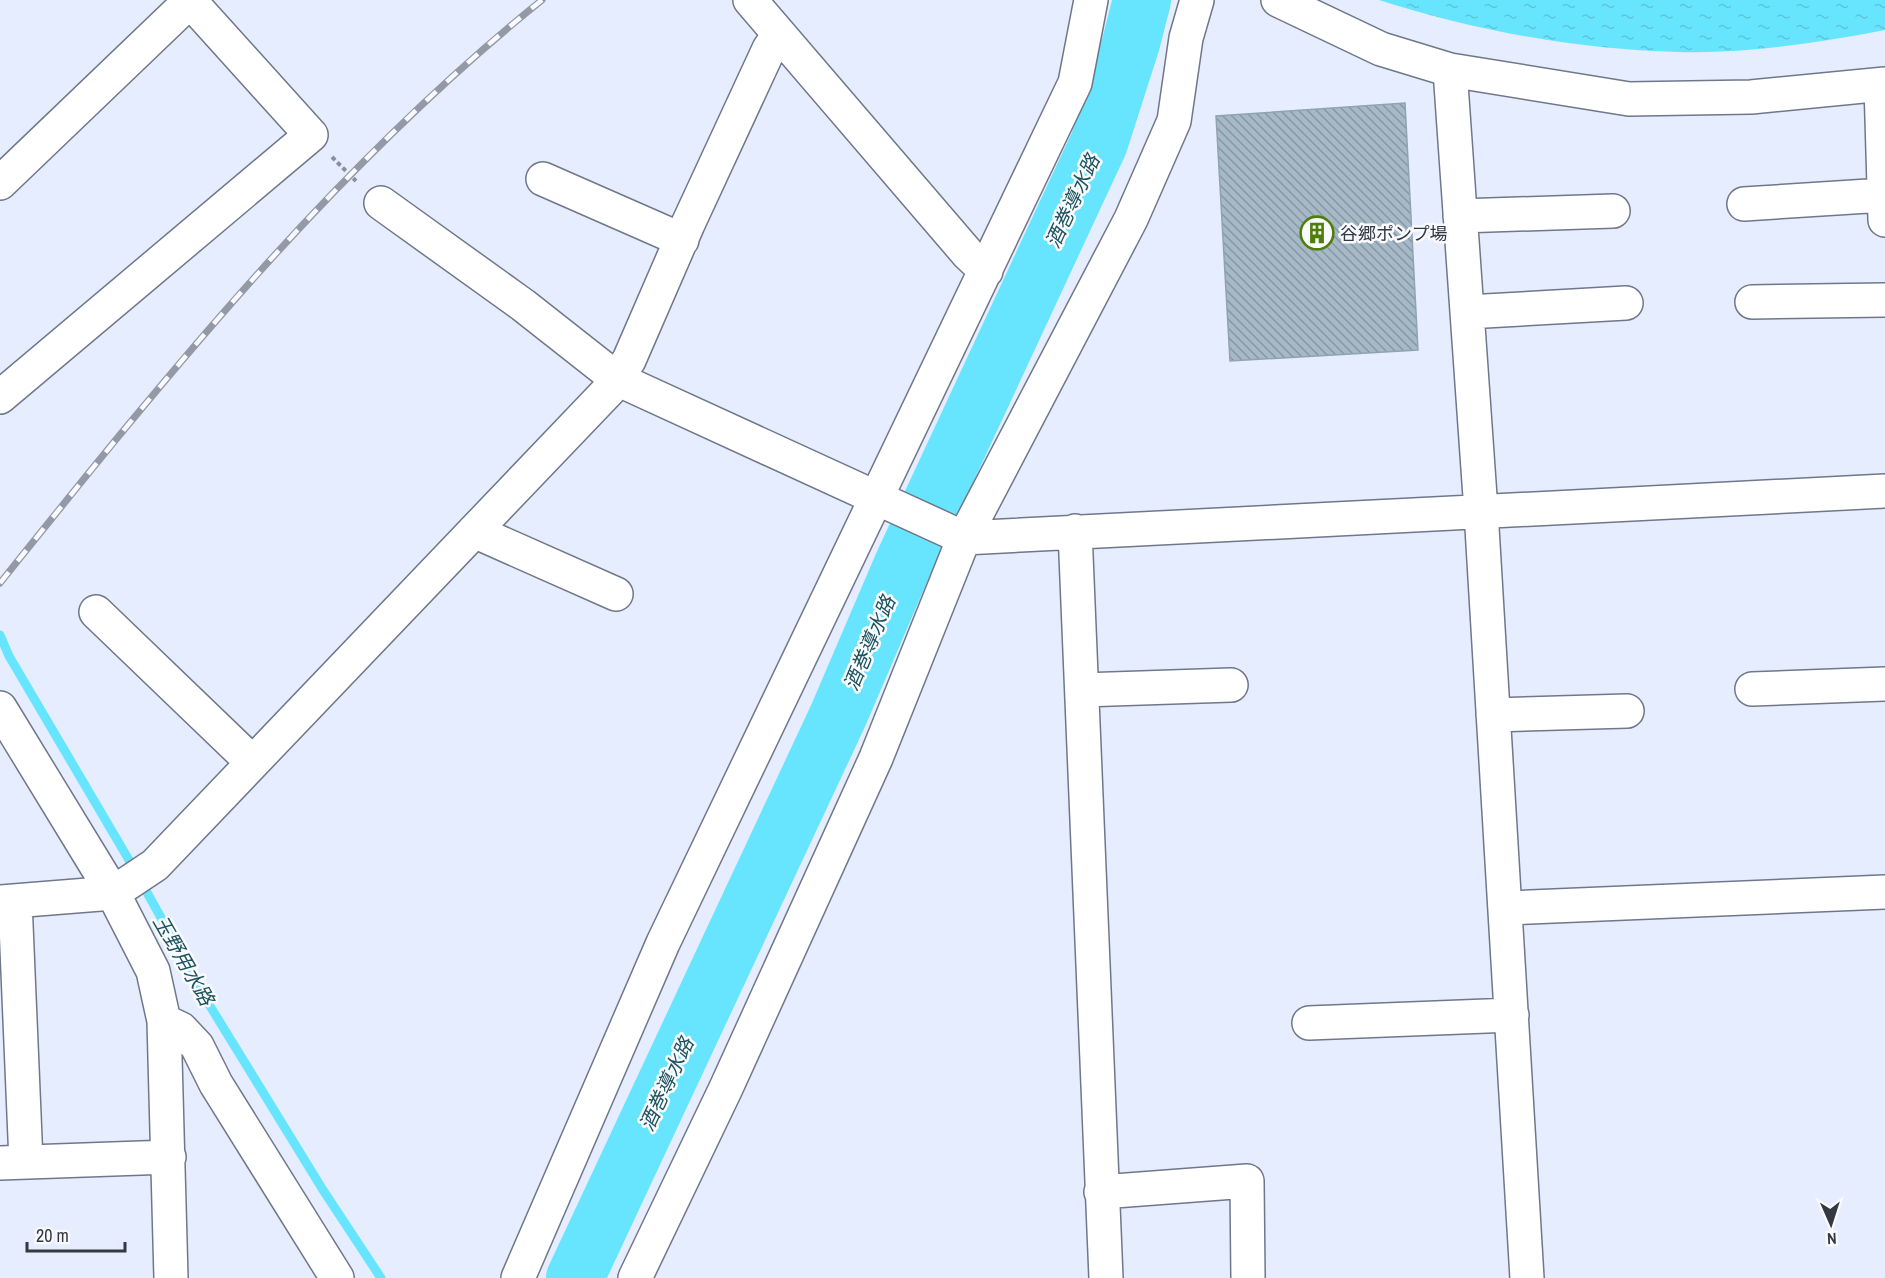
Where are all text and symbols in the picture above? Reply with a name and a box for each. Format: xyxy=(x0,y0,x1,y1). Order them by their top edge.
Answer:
water label: 酒巻導水路 xyxy=(1039,148,1106,252)
building icon: 谷郷ポンプ場 xyxy=(1299,215,1335,251)
place label: 谷郷ポンプ場 xyxy=(1340,221,1447,246)
water label: 酒巻導水路 xyxy=(837,590,902,694)
water label: 玉野用水路 xyxy=(147,910,222,1012)
water label: 酒巻導水路 xyxy=(633,1031,700,1135)
north arrow xyxy=(1801,1194,1861,1254)
scale bar xyxy=(27,1215,124,1253)
text: 20 m xyxy=(36,1223,69,1248)
text: N xyxy=(1826,1228,1837,1250)

